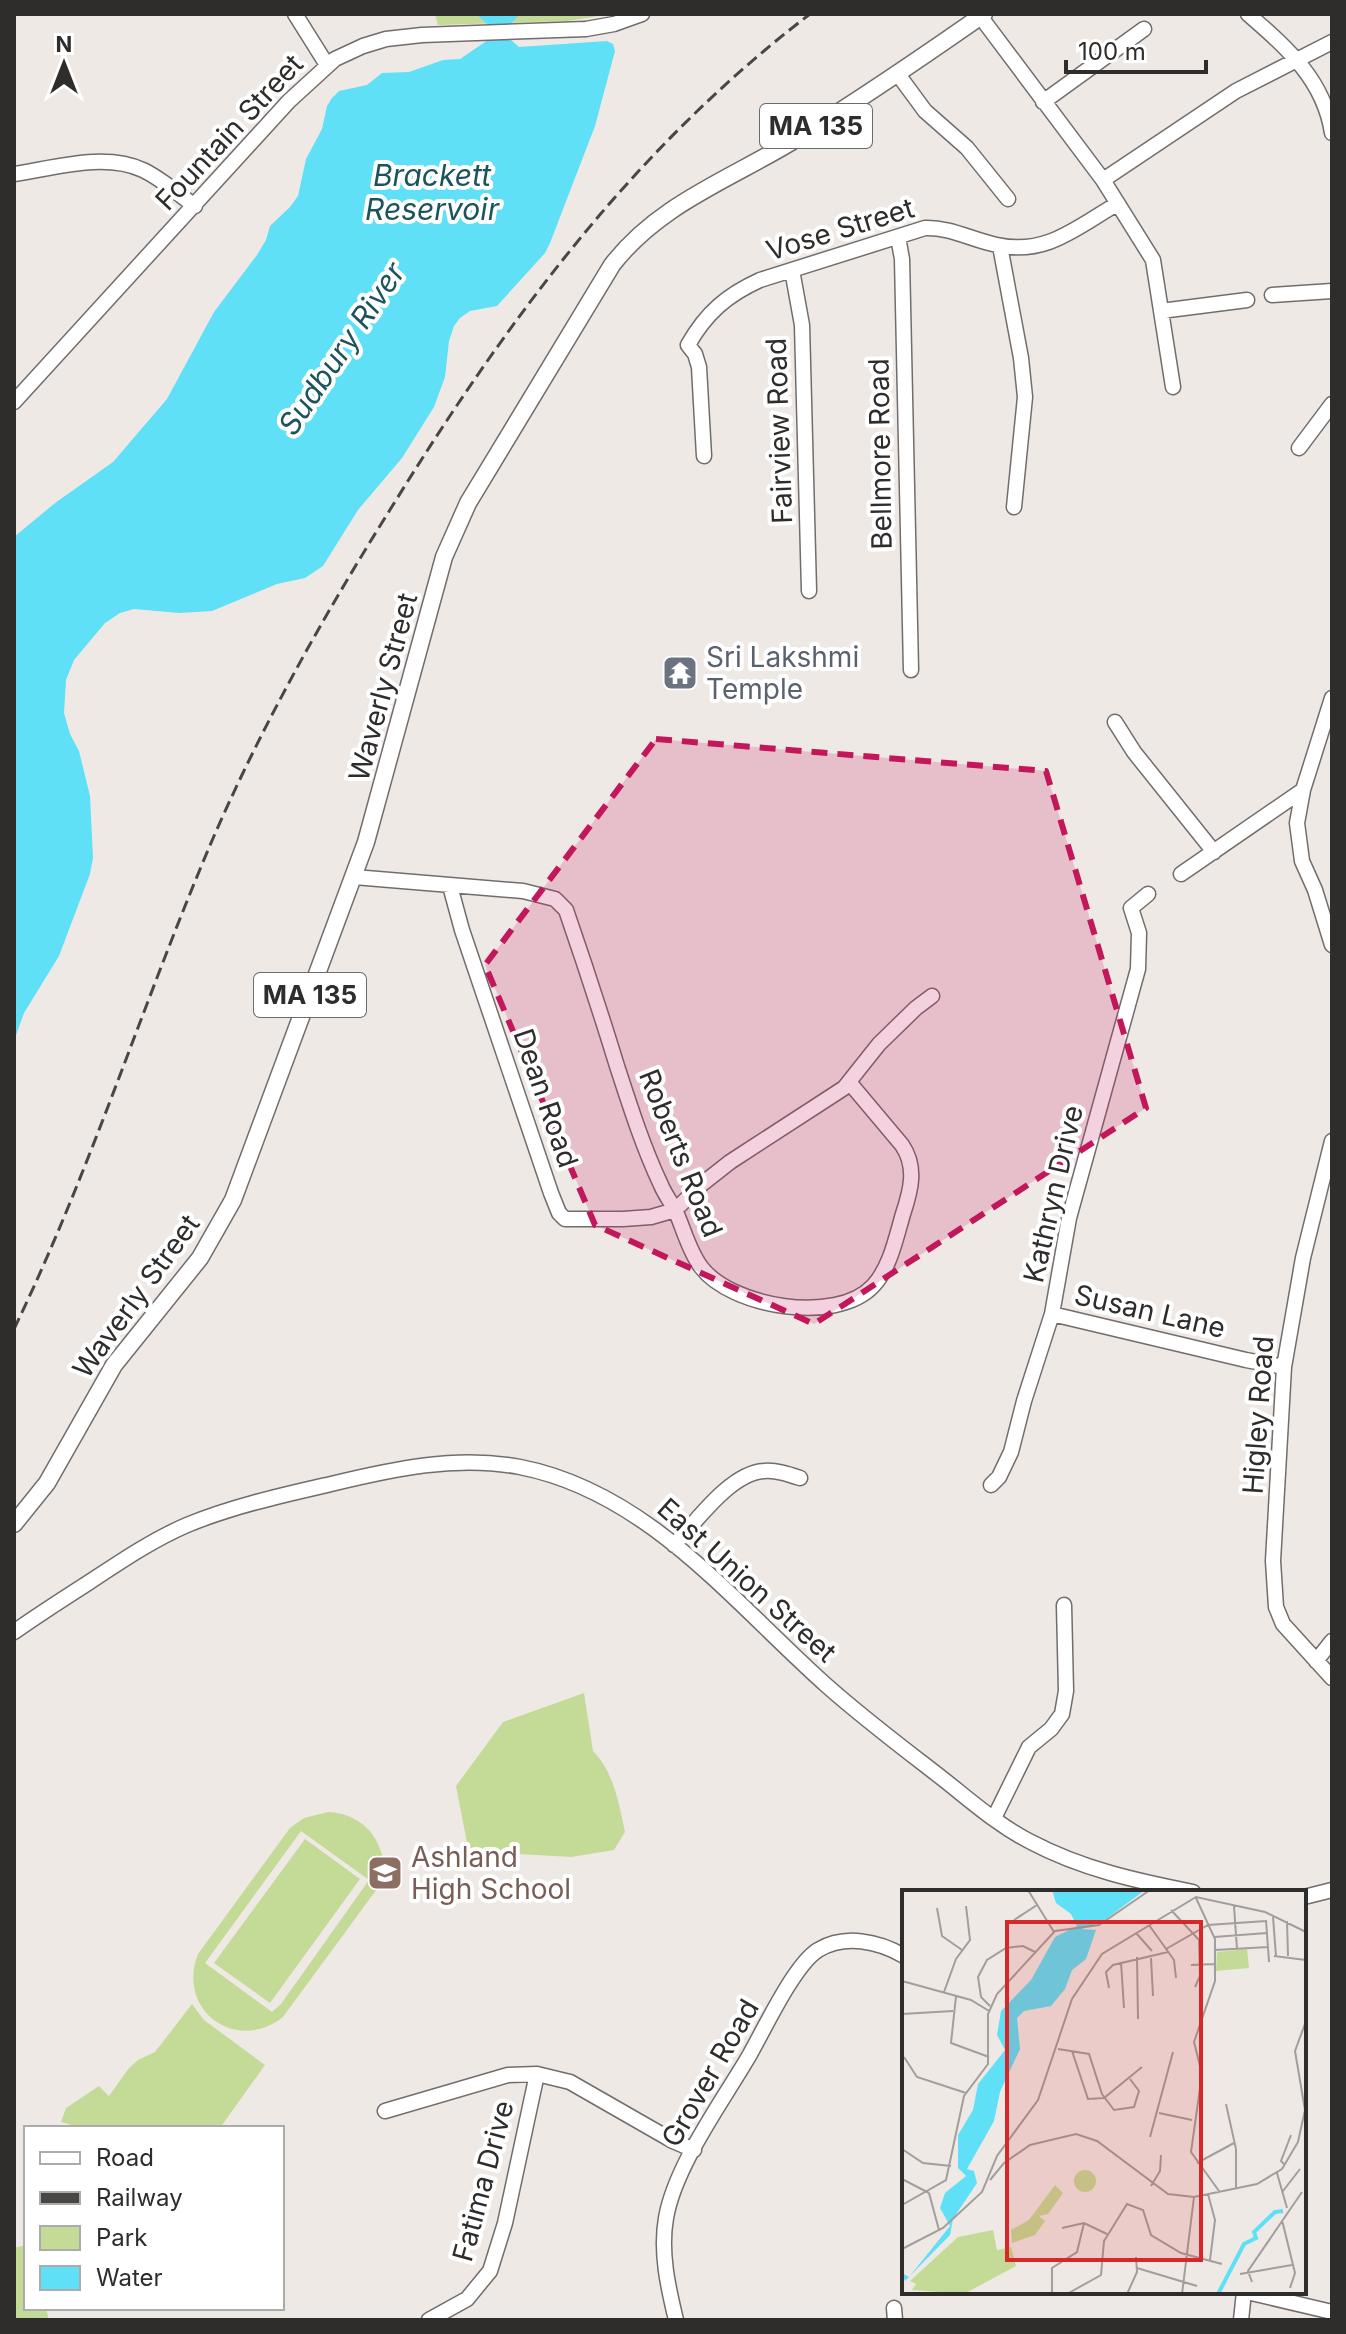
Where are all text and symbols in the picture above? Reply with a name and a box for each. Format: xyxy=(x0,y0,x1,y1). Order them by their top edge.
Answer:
north arrow xyxy=(24,24,104,104)
scale bar xyxy=(1066,24,1206,74)
text: N xyxy=(56,31,72,57)
text: 100 m xyxy=(1078,37,1146,66)
street label: Fountain Street xyxy=(148,47,310,217)
road number: MA 135 xyxy=(760,104,872,148)
water label: Brackett Reservoir xyxy=(365,157,500,227)
street label: Vose Street xyxy=(762,190,918,268)
water label: Sudbury River xyxy=(270,255,412,441)
street label: Fairview Road xyxy=(759,337,799,525)
street label: Bellmore Road xyxy=(861,358,899,550)
street label: Waverly Street xyxy=(342,589,424,785)
place label: Sri Lakshmi Temple xyxy=(706,640,859,706)
temple icon: Sri Lakshmi Temple xyxy=(661,654,699,692)
road number: MA 135 xyxy=(254,973,366,1017)
street label: Dean Road xyxy=(506,1024,586,1172)
street label: Roberts Road xyxy=(632,1064,730,1242)
street label: Kathryn Drive xyxy=(1016,1102,1090,1286)
street label: Waverly Street xyxy=(65,1208,207,1384)
street label: Susan Lane xyxy=(1071,1277,1229,1345)
street label: Higley Road xyxy=(1236,1335,1280,1495)
street label: East Union Street xyxy=(651,1491,843,1669)
place label: Ashland High School xyxy=(411,1840,571,1906)
school or university icon: Ashland High School xyxy=(366,1854,404,1892)
inset map xyxy=(902,1890,1306,2294)
street label: Grover Road xyxy=(654,1993,766,2153)
street label: Fatima Drive xyxy=(445,2097,521,2265)
legend xyxy=(24,2126,284,2310)
text: Road xyxy=(96,2143,154,2172)
text: Railway xyxy=(96,2183,183,2212)
text: Park xyxy=(96,2223,147,2252)
text: Water xyxy=(96,2263,163,2292)

